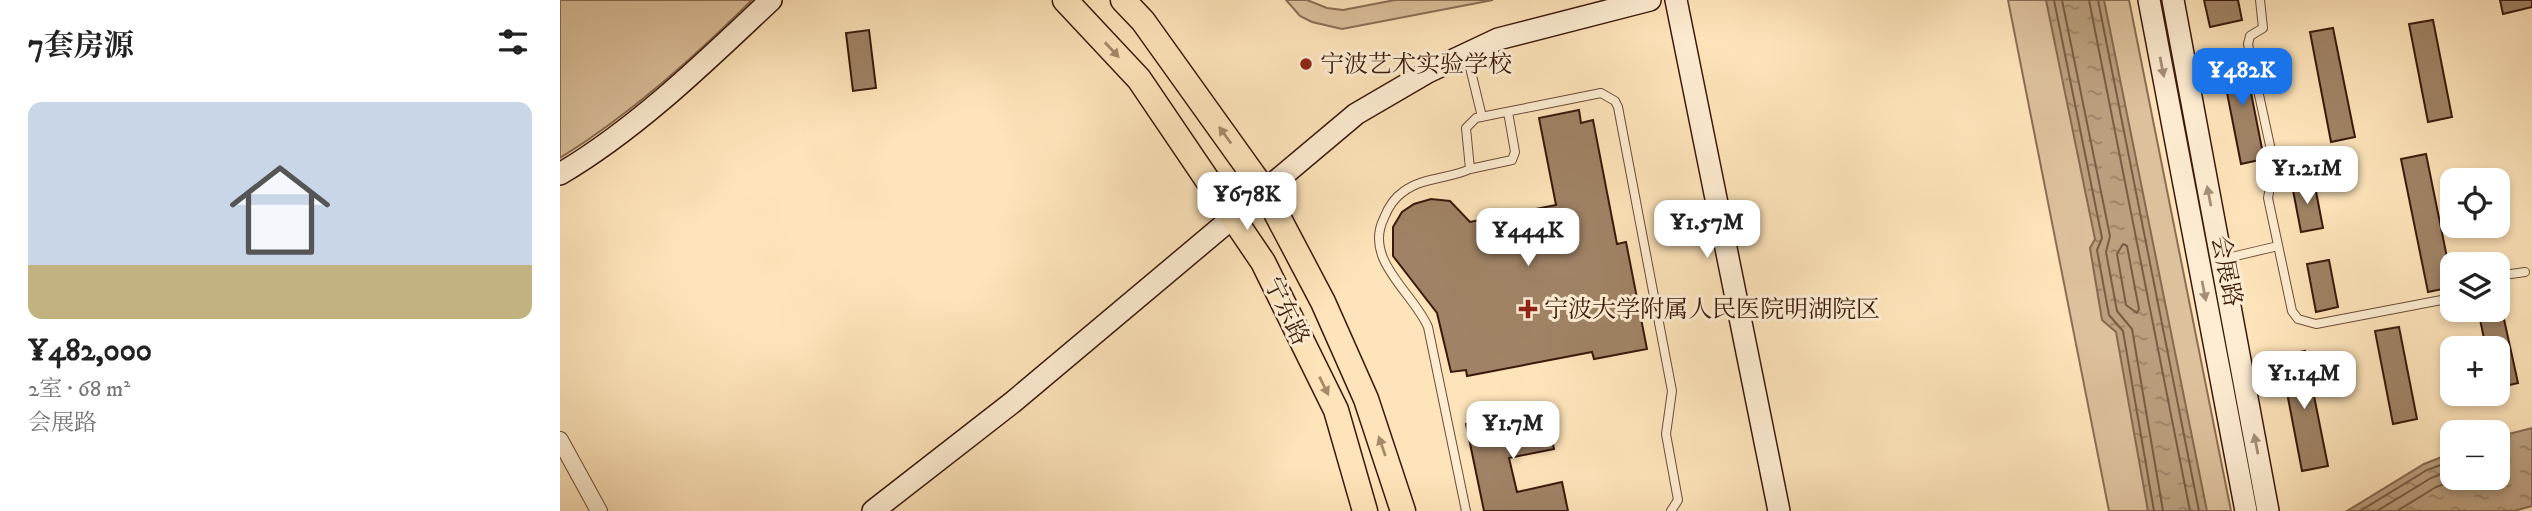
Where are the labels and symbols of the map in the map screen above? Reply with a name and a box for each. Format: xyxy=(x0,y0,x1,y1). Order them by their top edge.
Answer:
one-way arrow xyxy=(1103,41,1119,58)
pin: ¥482K xyxy=(2193,48,2291,108)
place label: 宁波艺术实验学校 xyxy=(1320,50,1512,80)
marker: 宁波艺术实验学校 xyxy=(1298,56,1314,72)
one-way arrow xyxy=(2157,56,2168,78)
one-way arrow xyxy=(1218,126,1232,144)
pin: ¥1.21M xyxy=(2250,146,2364,206)
pin: ¥678K xyxy=(1198,173,1296,232)
one-way arrow xyxy=(2204,185,2215,207)
pin: ¥1.57M xyxy=(1650,201,1764,260)
pin: ¥444K xyxy=(1479,208,1577,268)
street label: 会展路 xyxy=(2204,233,2248,309)
street label: 宁东路 xyxy=(1257,273,1315,350)
one-way arrow xyxy=(2199,280,2210,302)
place label: 宁波大学附属人民医院明湖院区 xyxy=(1544,295,1880,325)
marker: 宁波大学附属人民医院明湖院区 xyxy=(1518,299,1538,319)
pin: ¥1.14M xyxy=(2247,352,2361,411)
one-way arrow xyxy=(1318,376,1329,396)
pin: ¥1.7M xyxy=(1464,402,1562,461)
one-way arrow xyxy=(2250,433,2261,455)
one-way arrow xyxy=(1376,436,1387,457)

